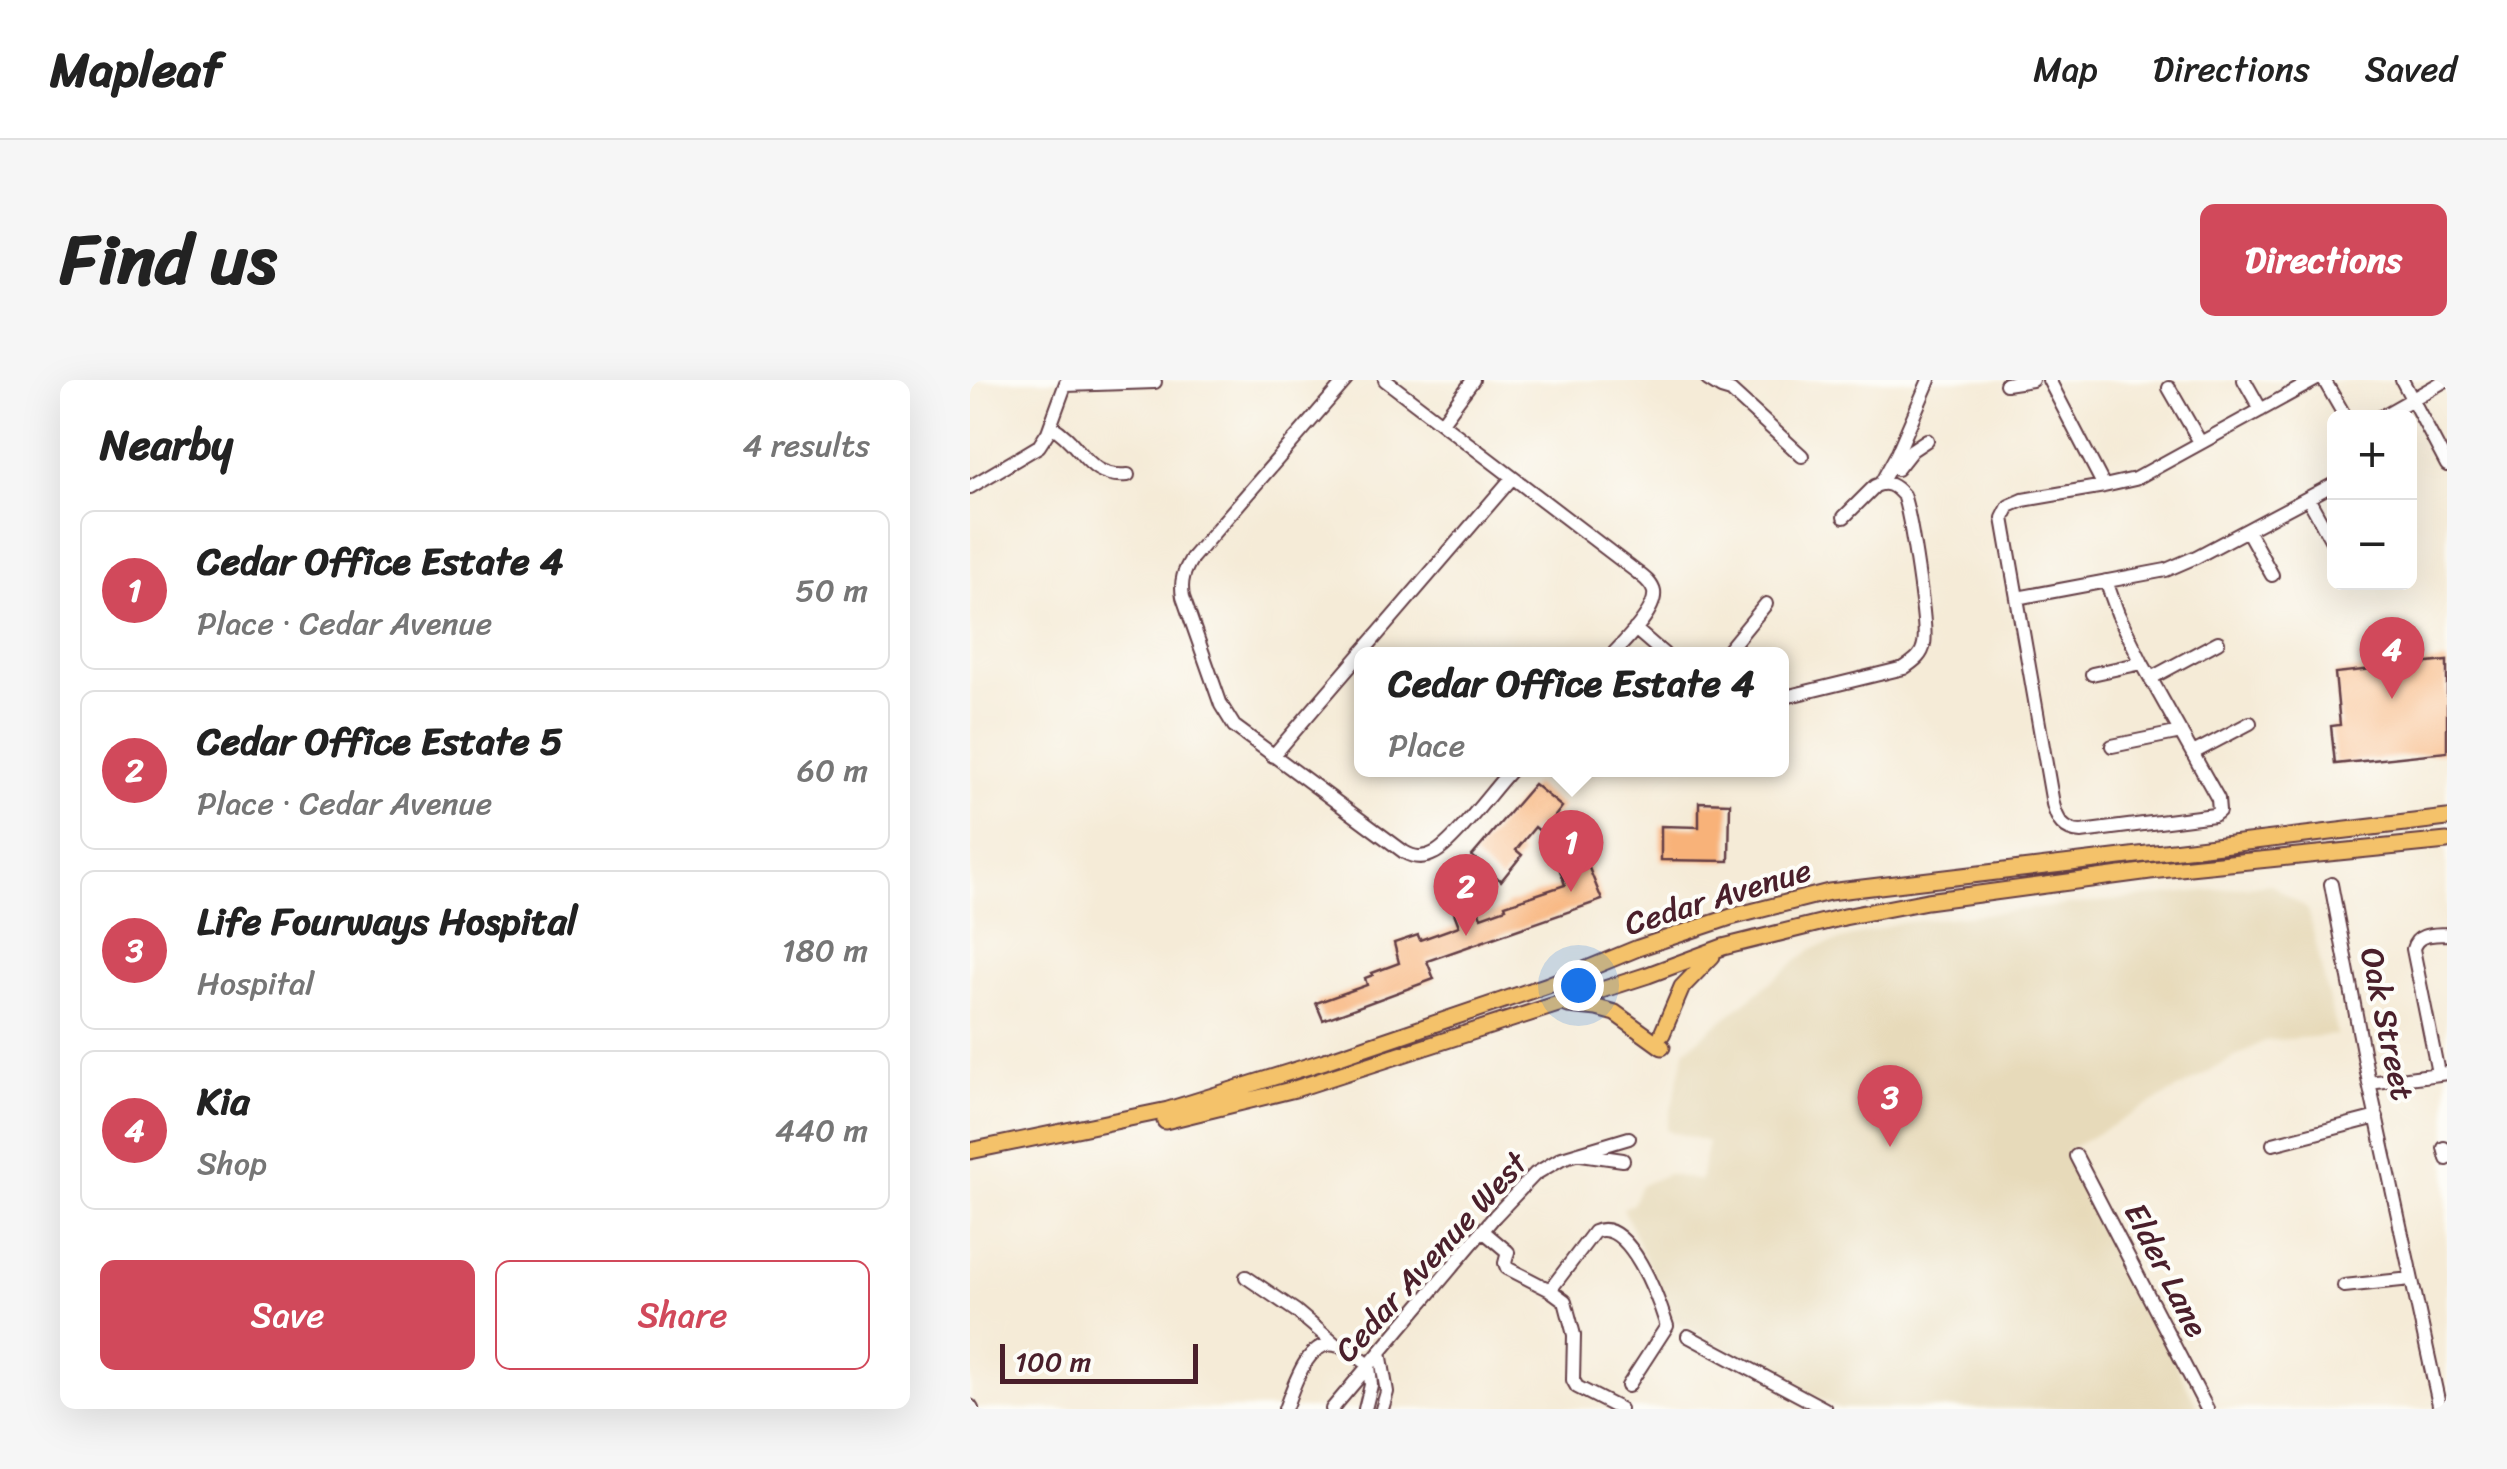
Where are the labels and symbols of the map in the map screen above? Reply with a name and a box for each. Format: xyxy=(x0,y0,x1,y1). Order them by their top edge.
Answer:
pin: 4 xyxy=(2360,616,2424,699)
pin: 1 xyxy=(1538,810,1604,892)
street label: Cedar Avenue xyxy=(1617,842,1819,952)
pin: 2 xyxy=(1434,854,1498,936)
street label: Oak Street xyxy=(2343,942,2431,1106)
your location xyxy=(1553,960,1604,1011)
pin: 3 xyxy=(1858,1064,1922,1147)
street label: Cedar Avenue West xyxy=(1320,1137,1543,1376)
street label: Elder Lane xyxy=(2108,1192,2224,1348)
scale bar xyxy=(1000,1339,1198,1384)

